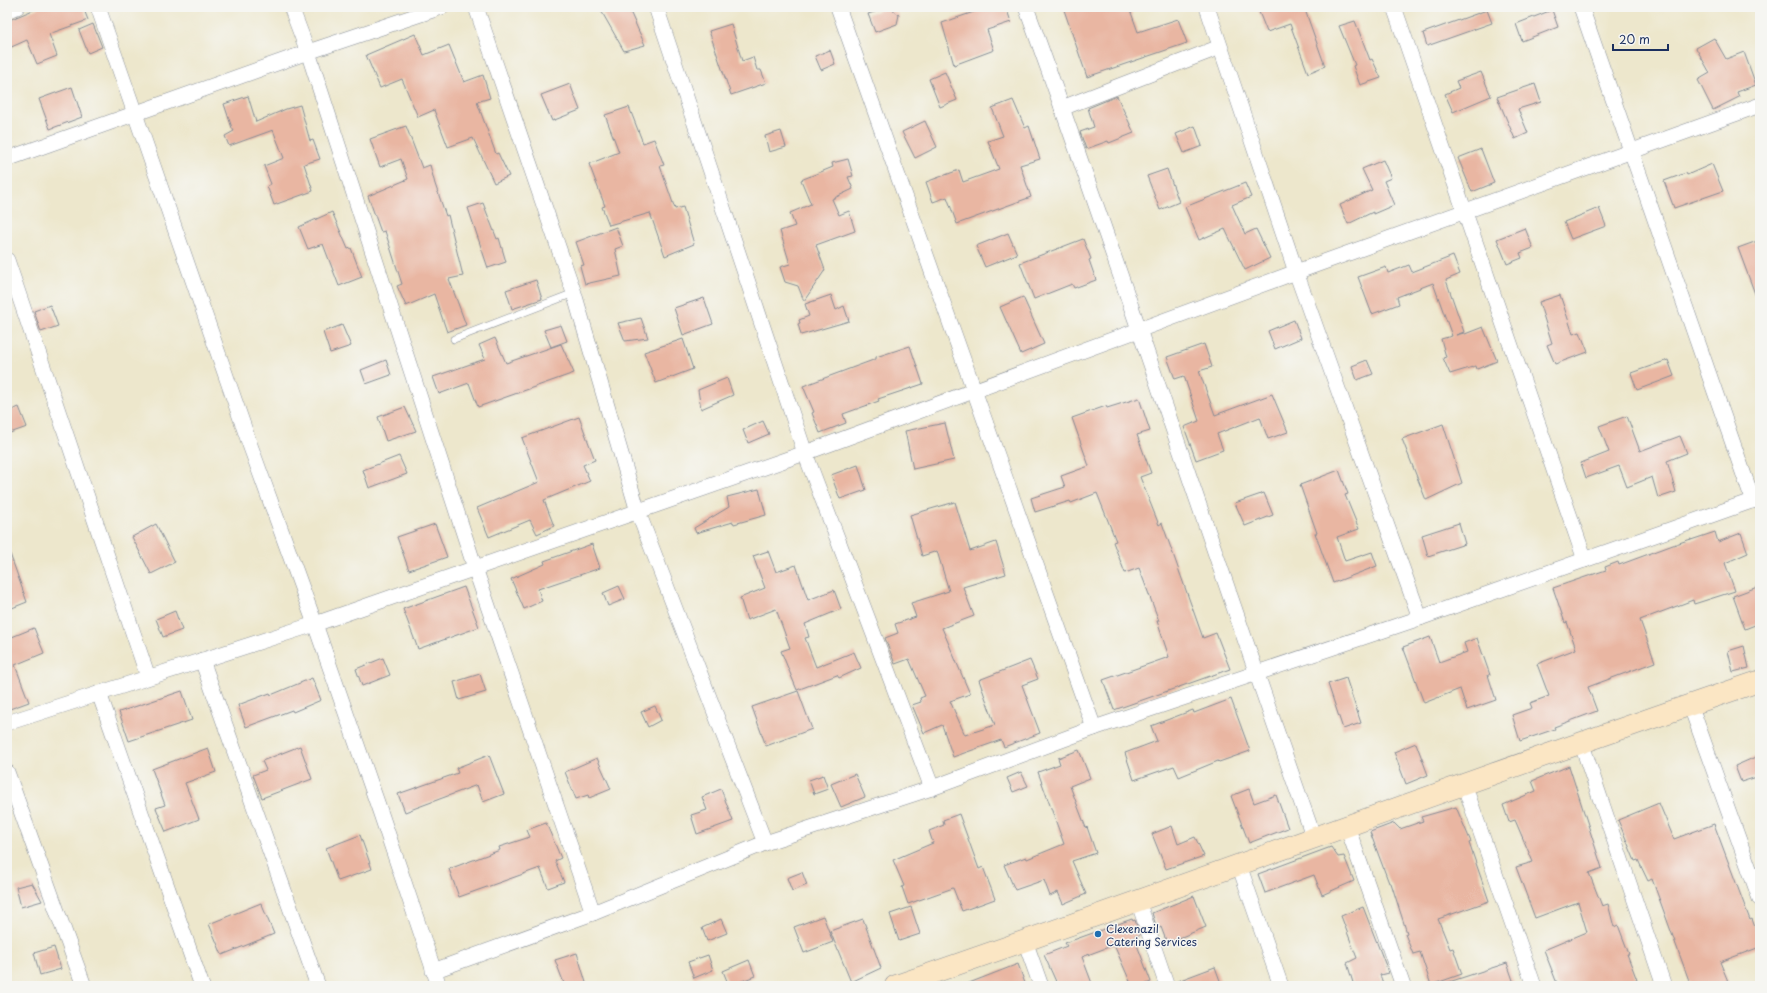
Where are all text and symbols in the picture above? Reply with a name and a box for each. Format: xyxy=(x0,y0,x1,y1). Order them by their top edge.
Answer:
scale bar xyxy=(1613,26,1668,52)
text: 20 m xyxy=(1619,30,1650,48)
place label: Clexenazil Catering Services xyxy=(1106,920,1197,950)
marker: Clexenazil Catering Services xyxy=(1093,929,1103,939)

